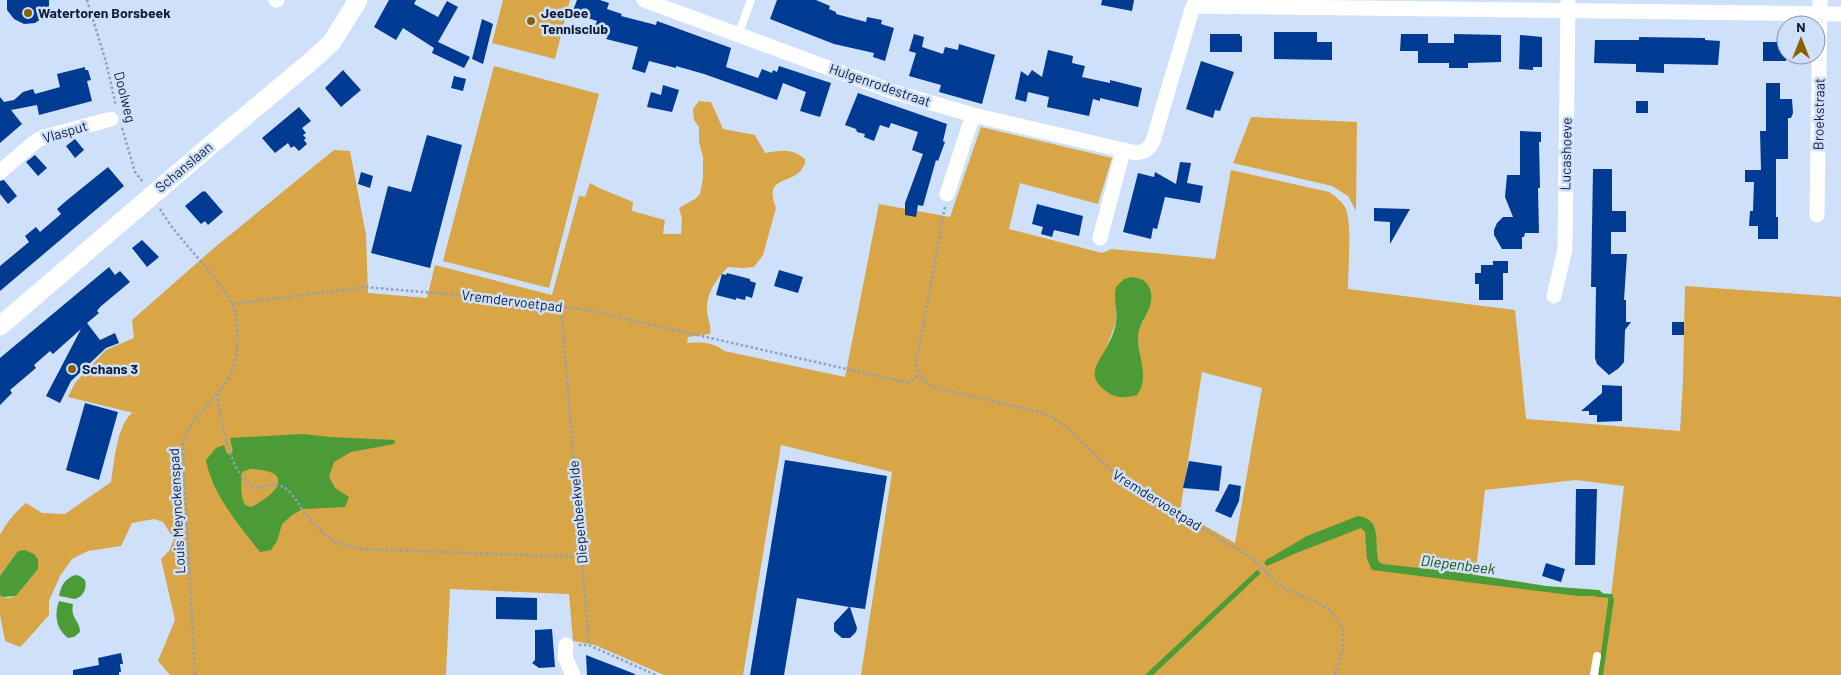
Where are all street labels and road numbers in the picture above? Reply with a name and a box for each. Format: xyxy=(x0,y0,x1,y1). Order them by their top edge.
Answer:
street label: Hulgenrodestraat xyxy=(827,59,933,110)
street label: Doolweg xyxy=(111,70,140,124)
street label: Broekstraat xyxy=(1809,78,1828,150)
street label: Vlasput xyxy=(41,117,89,146)
street label: Lucashoeve xyxy=(1556,117,1575,191)
street label: Schanslaan xyxy=(152,138,216,195)
street label: Vremdervoetpad xyxy=(461,286,564,315)
street label: Louis Meynckenspad xyxy=(165,448,188,574)
street label: Diepenbeekvelde xyxy=(565,460,591,565)
street label: Vremdervoetpad xyxy=(1110,465,1205,534)

